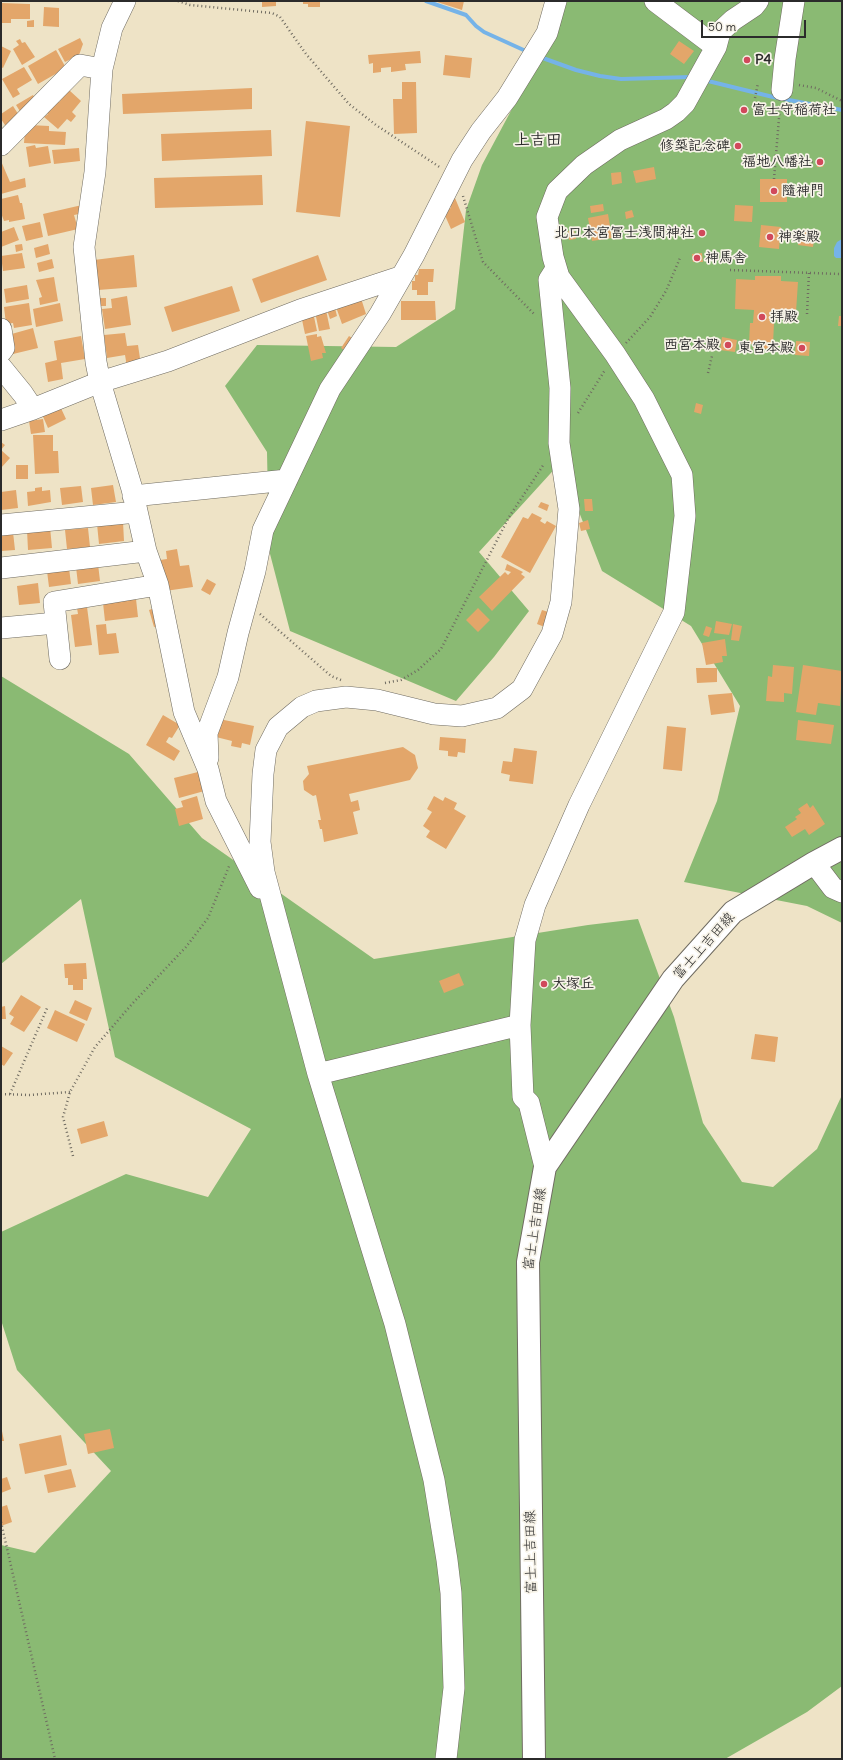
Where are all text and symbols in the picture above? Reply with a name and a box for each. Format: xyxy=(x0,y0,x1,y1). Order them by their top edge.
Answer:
scale bar xyxy=(703,12,808,38)
text: 50 m xyxy=(708,19,736,34)
place label: P4 xyxy=(755,52,772,68)
marker: P4 xyxy=(742,55,752,65)
place label: 富士守稲荷社 xyxy=(752,102,836,118)
marker: 富士守稲荷社 xyxy=(739,105,749,115)
district label: 上吉田 xyxy=(514,130,562,150)
place label: 修築記念碑 xyxy=(660,138,730,154)
marker: 修築記念碑 xyxy=(733,141,743,151)
place label: 福地八幡社 xyxy=(742,154,812,170)
marker: 福地八幡社 xyxy=(815,157,825,167)
place label: 隨神門 xyxy=(782,183,824,199)
marker: 隨神門 xyxy=(769,186,779,196)
place label: 北口本宮冨士浅間神社 xyxy=(554,225,694,241)
marker: 北口本宮冨士浅間神社 xyxy=(697,228,707,238)
place label: 神楽殿 xyxy=(778,229,820,245)
marker: 神楽殿 xyxy=(765,232,775,242)
place label: 神馬舎 xyxy=(705,250,747,266)
marker: 神馬舎 xyxy=(692,253,702,263)
place label: 拝殿 xyxy=(770,309,798,325)
marker: 拝殿 xyxy=(757,312,767,322)
place label: 西宮本殿 xyxy=(664,337,720,353)
marker: 西宮本殿 xyxy=(723,340,733,350)
place label: 東宮本殿 xyxy=(738,340,794,356)
marker: 東宮本殿 xyxy=(797,343,807,353)
street label: 富士上吉田線 xyxy=(670,909,738,983)
place label: 大塚丘 xyxy=(552,976,594,992)
marker: 大塚丘 xyxy=(539,979,549,989)
street label: 富士上吉田線 xyxy=(520,1186,550,1272)
street label: 富士上吉田線 xyxy=(522,1510,540,1594)

